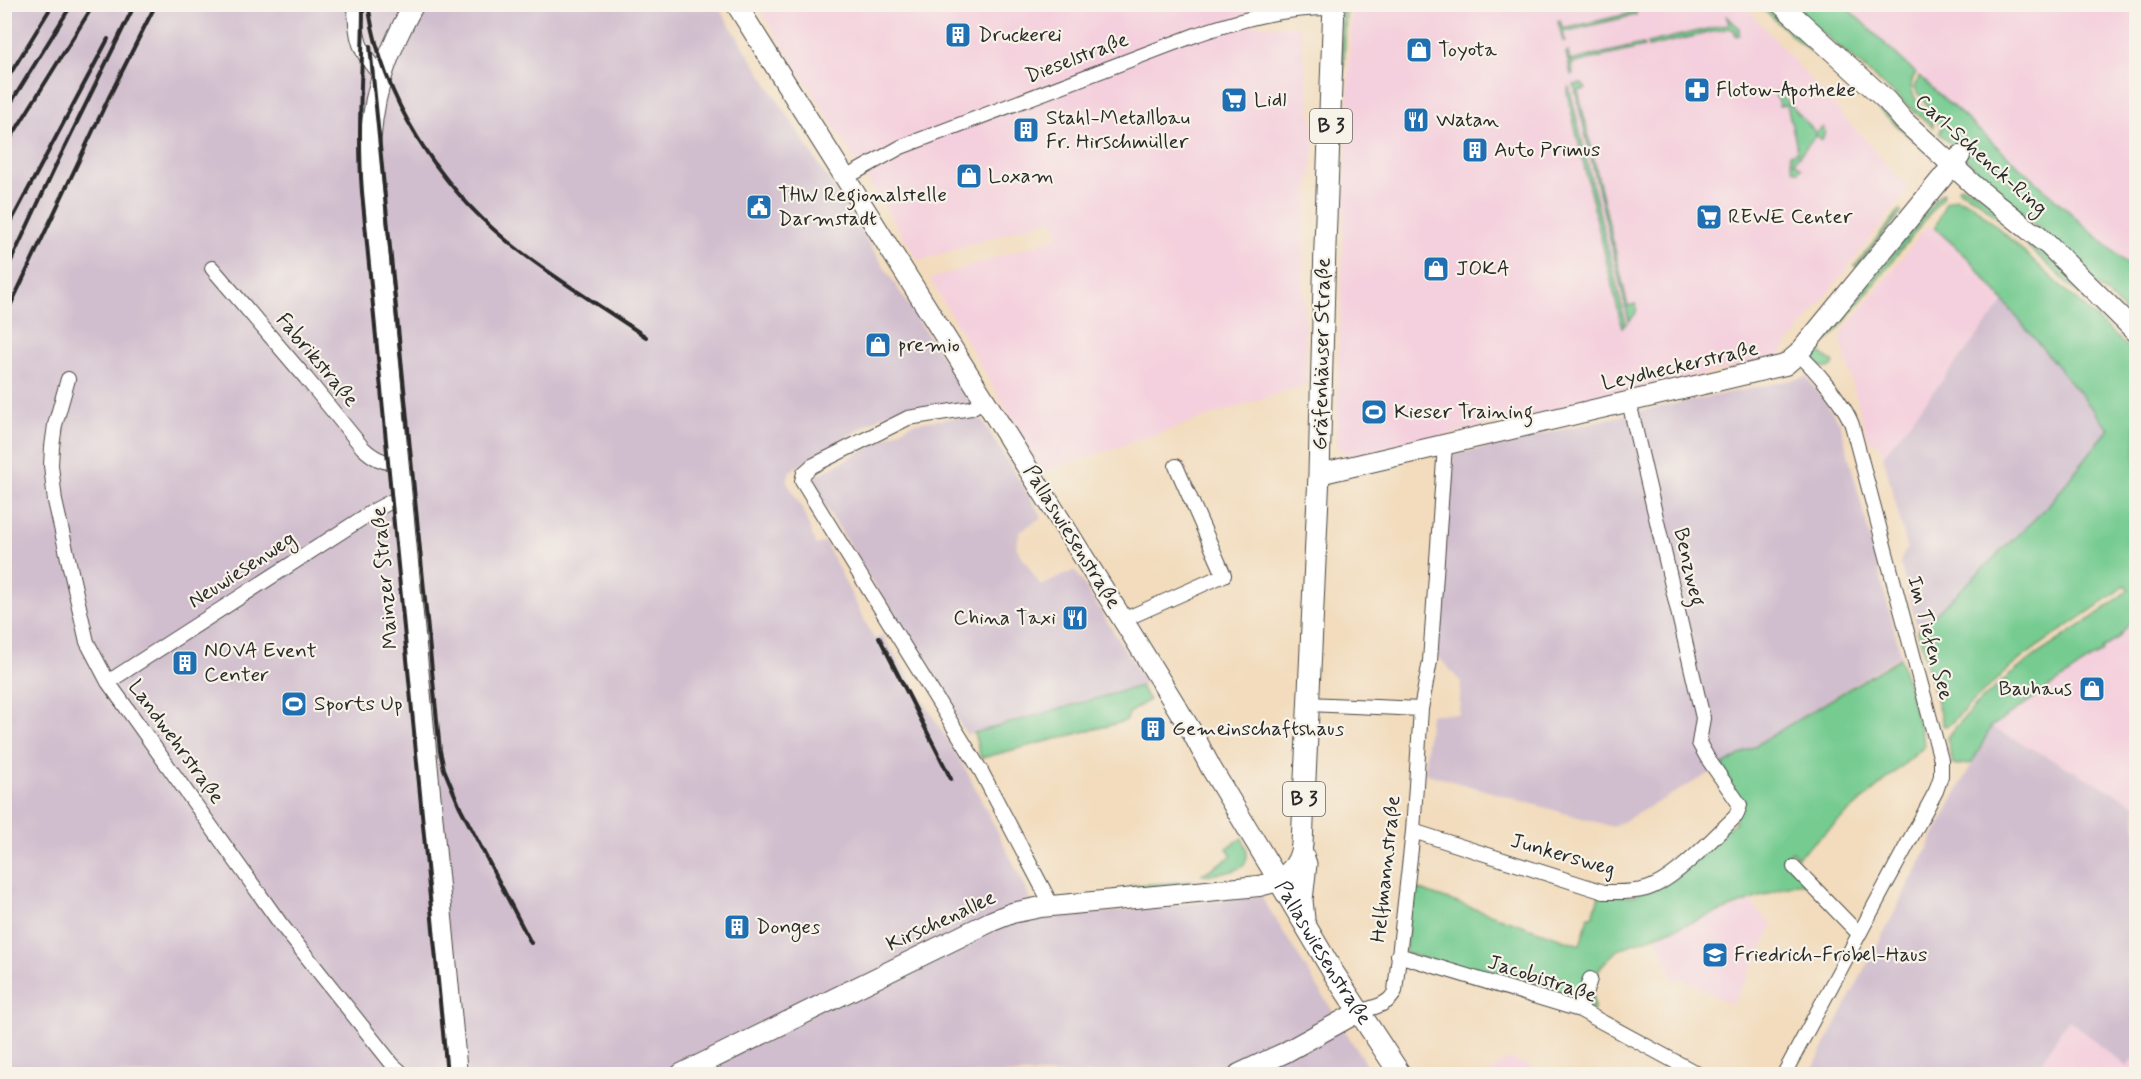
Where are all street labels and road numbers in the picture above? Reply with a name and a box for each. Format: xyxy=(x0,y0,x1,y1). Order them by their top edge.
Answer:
street label: Dieselstraße xyxy=(1021,26,1133,90)
street label: Carl-Schenck-Ring xyxy=(1908,88,2053,223)
road number: B 3 xyxy=(1310,109,1352,143)
street label: Gräfenhäuser Straße xyxy=(1306,257,1338,451)
street label: Fabrikstraße xyxy=(269,307,365,413)
street label: Leydheckerstraße xyxy=(1599,334,1761,398)
street label: Pallaswiesenstraße xyxy=(1016,460,1128,614)
street label: Mainzer Straße xyxy=(365,505,405,651)
street label: Neuwiesenweg xyxy=(183,525,302,616)
street label: Benzweg xyxy=(1664,525,1712,610)
street label: Im Tiefen See xyxy=(1900,573,1960,703)
street label: Landwehrstraße xyxy=(121,674,231,810)
road number: B 3 xyxy=(1283,782,1325,816)
street label: Helfmannstraße xyxy=(1364,794,1408,944)
street label: Junkersweg xyxy=(1507,827,1619,883)
street label: Pallaswiesenstraße xyxy=(1268,875,1378,1031)
street label: Kirschenallee xyxy=(882,883,1000,959)
street label: Jacobistraße xyxy=(1484,948,1600,1010)

